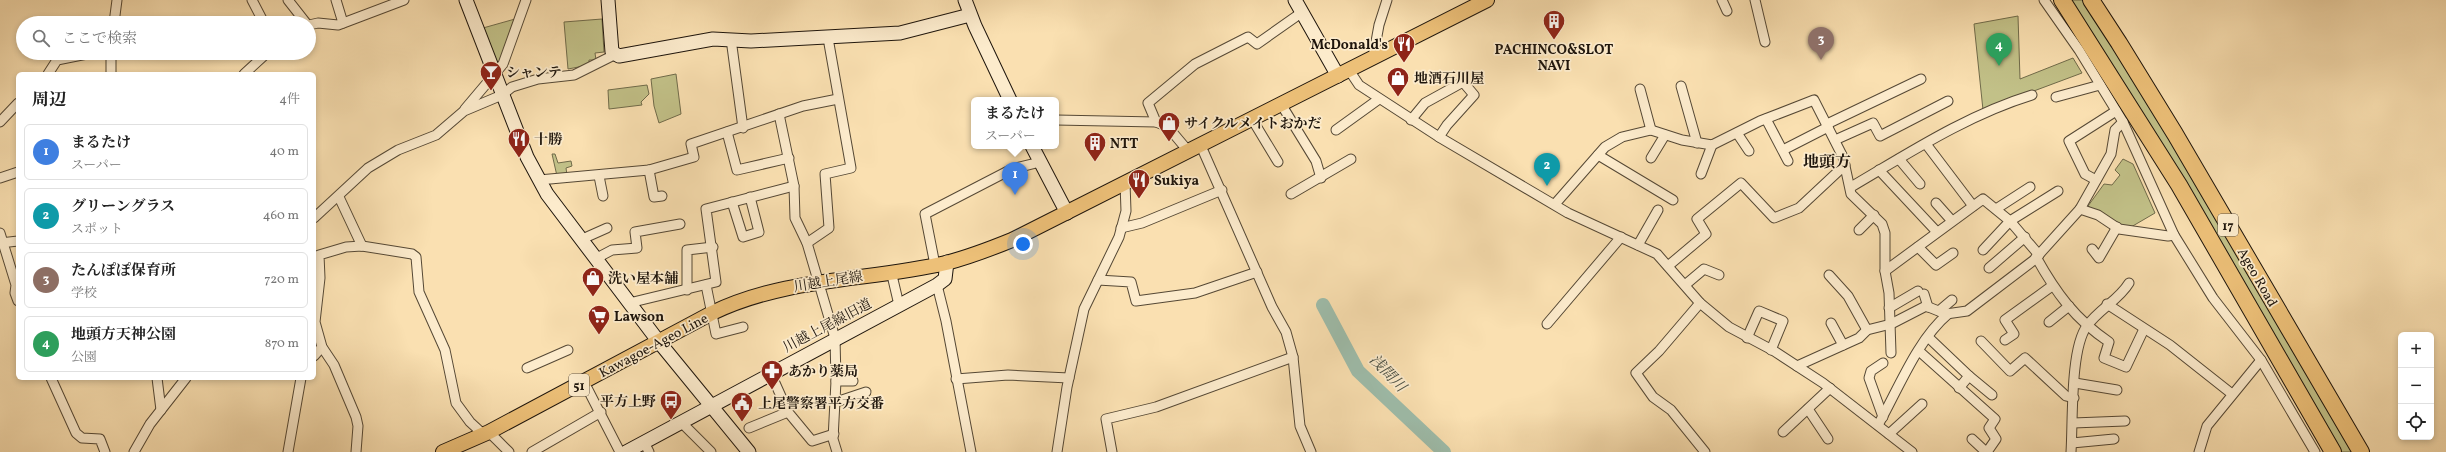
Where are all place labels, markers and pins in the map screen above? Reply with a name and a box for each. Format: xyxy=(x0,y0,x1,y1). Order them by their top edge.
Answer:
building icon: PACHINCO&SLOT NAVI xyxy=(1541,8,1567,41)
pin: 3 xyxy=(1808,27,1834,60)
restaurant icon: McDonald's xyxy=(1391,31,1417,64)
pin: 4 xyxy=(1986,33,2012,66)
place label: McDonald's xyxy=(1311,36,1388,55)
place label: PACHINCO&SLOT NAVI xyxy=(1495,41,1613,76)
bar icon: シャンテ xyxy=(478,59,504,92)
place label: シャンテ xyxy=(506,64,562,83)
shop icon: 地酒石川屋 xyxy=(1385,65,1411,98)
place label: 地酒石川屋 xyxy=(1414,70,1484,89)
shop icon: サイクルメイトおかだ xyxy=(1156,110,1182,143)
place label: サイクルメイトおかだ xyxy=(1184,115,1322,134)
restaurant icon: 十勝 xyxy=(506,126,532,159)
building icon: NTT xyxy=(1082,130,1108,163)
place label: 十勝 xyxy=(534,131,563,150)
place label: NTT xyxy=(1110,135,1139,154)
pin: 2 xyxy=(1534,153,1560,186)
pin: 1 xyxy=(1002,162,1028,195)
restaurant icon: Sukiya xyxy=(1126,167,1152,200)
place label: Sukiya xyxy=(1154,172,1199,191)
shop icon: 洗い屋本舗 xyxy=(580,265,606,298)
place label: 洗い屋本舗 xyxy=(608,270,679,289)
supermarket icon: Lawson xyxy=(586,303,612,336)
place label: Lawson xyxy=(614,308,664,327)
pharmacy icon: あかり薬局 xyxy=(759,358,785,391)
place label: あかり薬局 xyxy=(788,363,858,382)
bus stop icon: 平方上野 xyxy=(658,388,684,421)
public building icon: 上尾警察署平方交番 xyxy=(729,390,755,423)
place label: 平方上野 xyxy=(600,393,656,412)
place label: 上尾警察署平方交番 xyxy=(758,395,884,414)

